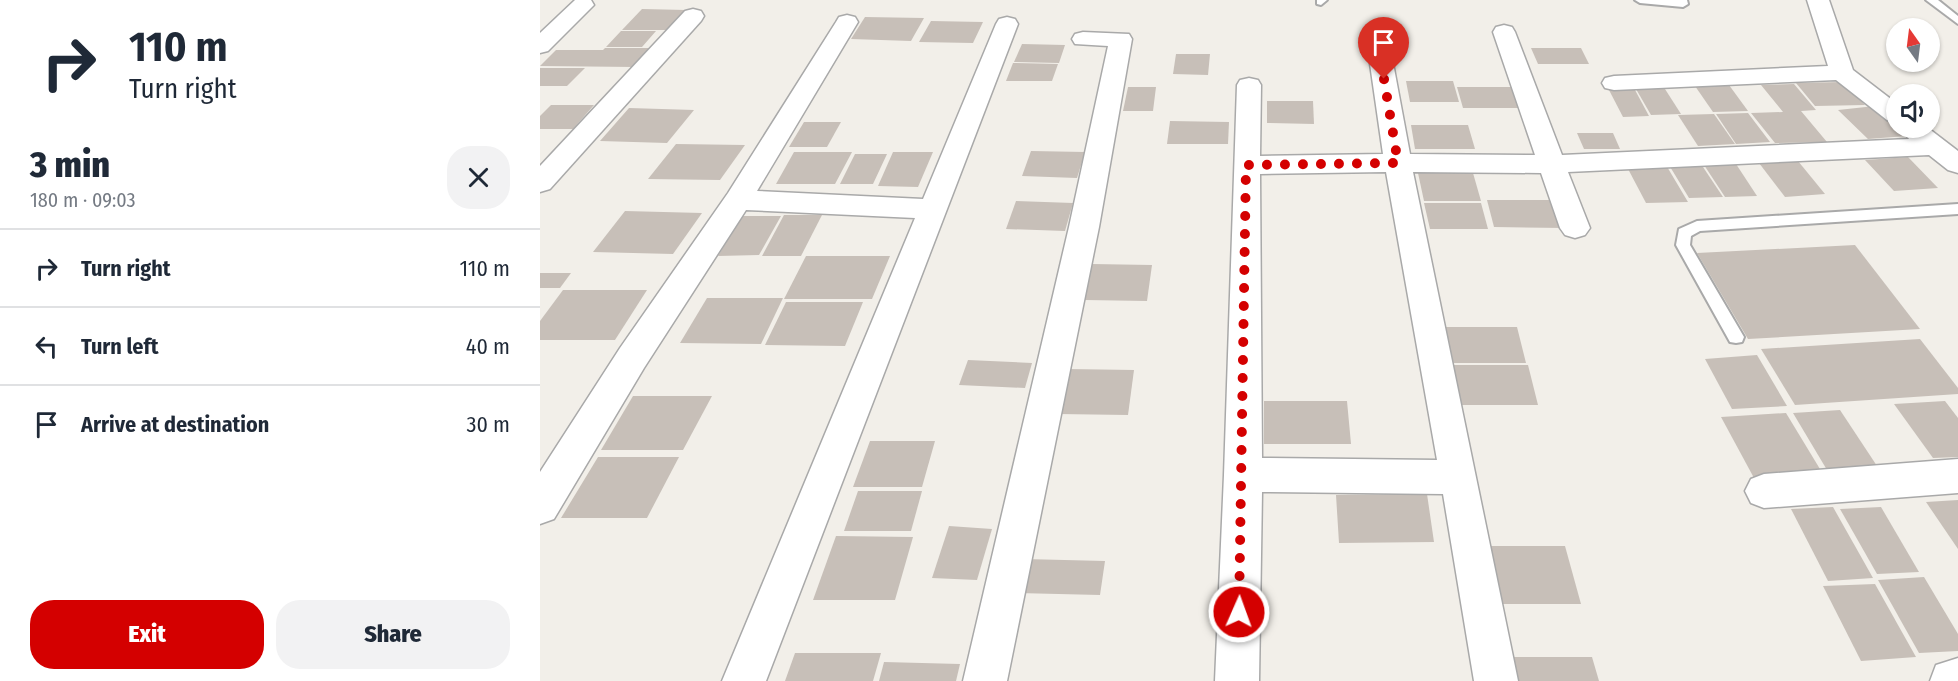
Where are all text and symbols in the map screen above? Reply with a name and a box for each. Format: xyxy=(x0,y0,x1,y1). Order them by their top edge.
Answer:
pin xyxy=(1358,17,1409,79)
north arrow xyxy=(1886,18,1940,72)
map controls xyxy=(1886,18,1940,138)
text: 110 m xyxy=(129,22,228,72)
icon: right xyxy=(30,24,108,102)
icon: arrive xyxy=(1367,26,1400,59)
text: Turn right xyxy=(129,73,237,105)
button: sound xyxy=(1886,84,1940,138)
text: 3 min xyxy=(30,143,110,187)
button: close xyxy=(447,146,510,209)
text: 180 m · 09:03 xyxy=(30,188,135,212)
icon: right xyxy=(30,252,63,285)
text: Turn right xyxy=(81,255,170,282)
text: 110 m xyxy=(460,255,510,282)
icon: left xyxy=(30,330,63,363)
text: Turn left xyxy=(81,333,159,360)
text: 40 m xyxy=(466,333,510,360)
icon: arrive xyxy=(30,408,63,441)
text: Arrive at destination xyxy=(81,411,269,438)
text: 30 m xyxy=(467,411,510,438)
position arrow xyxy=(1207,580,1271,644)
button: Exit xyxy=(30,600,264,669)
button: Share xyxy=(276,600,510,669)

